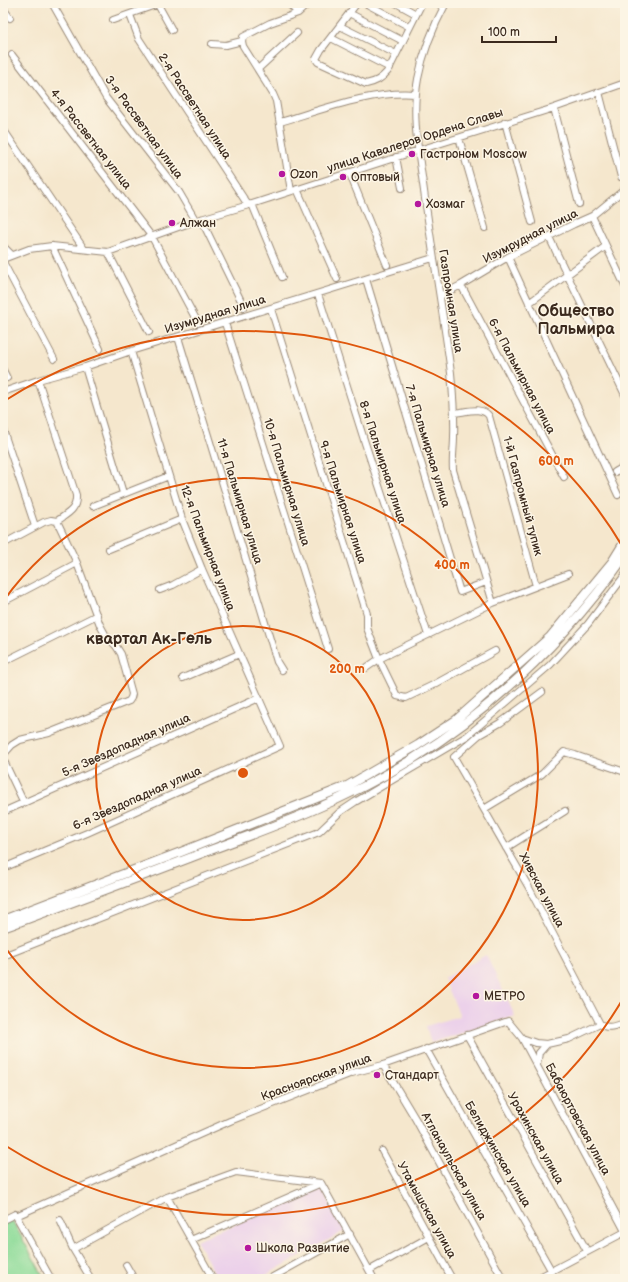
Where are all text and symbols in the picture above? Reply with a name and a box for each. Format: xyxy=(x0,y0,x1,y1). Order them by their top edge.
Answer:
scale bar xyxy=(482,18,556,44)
text: 100 m xyxy=(488,25,520,40)
street label: 2-я Рассветная улица xyxy=(155,50,234,162)
street label: 3-я Рассветная улица xyxy=(101,73,186,182)
street label: 4-я Рассветная улица xyxy=(47,86,135,193)
street label: улица Кавалеров Ордена Славы xyxy=(325,105,505,176)
place label: Гастроном Moscow xyxy=(420,147,527,162)
marker: Гастроном Moscow xyxy=(407,149,417,159)
place label: Ozon xyxy=(290,167,318,182)
marker: Ozon xyxy=(277,169,287,179)
place label: Оптовый xyxy=(351,170,400,185)
marker: Оптовый xyxy=(338,172,348,182)
place label: Хозмаг xyxy=(426,197,465,212)
marker: Хозмаг xyxy=(413,199,423,209)
street label: Изумрудная улица xyxy=(480,206,580,267)
place label: Алжан xyxy=(179,216,216,231)
marker: Алжан xyxy=(167,218,177,228)
street label: Газпромная улица xyxy=(435,248,466,354)
street label: Изумрудная улица xyxy=(163,292,267,337)
district label: Общество Пальмира xyxy=(538,302,615,339)
street label: 6-я Пальмирная улица xyxy=(485,316,558,437)
street label: 7-я Пальмирная улица xyxy=(402,383,453,509)
street label: 8-я Пальмирная улица xyxy=(356,399,410,526)
street label: 10-я Пальмирная улица xyxy=(260,416,313,548)
street label: 1-й Газпромный тупик xyxy=(499,435,546,558)
street label: 11-я Пальмирная улица xyxy=(213,436,266,566)
street label: 9-я Пальмирная улица xyxy=(316,439,370,566)
text: 600 m xyxy=(538,454,574,469)
street label: 12-я Пальмирная улица xyxy=(177,483,238,613)
text: 400 m xyxy=(434,558,470,573)
district label: квартал Ак-Гель xyxy=(86,630,213,649)
text: 200 m xyxy=(329,662,365,677)
street label: 5-я Звездопадная улица xyxy=(60,710,193,781)
street label: 6-я Звездопадная улица xyxy=(71,763,204,834)
centre of rings xyxy=(236,766,250,780)
street label: Хивская улица xyxy=(516,850,568,930)
place label: МЕТРО xyxy=(484,989,525,1004)
marker: МЕТРО xyxy=(471,991,481,1001)
street label: Красноярская улица xyxy=(259,1051,373,1104)
street label: Бабаюртовская улица xyxy=(542,1061,613,1178)
place label: Стандарт xyxy=(385,1068,439,1083)
marker: Стандарт xyxy=(372,1070,382,1080)
street label: Урахинская улица xyxy=(504,1090,567,1187)
street label: Белиджинская улица xyxy=(461,1099,534,1210)
street label: Атланаульская улица xyxy=(417,1109,490,1223)
street label: Утамышская улица xyxy=(394,1159,459,1261)
place label: Школа Развитие xyxy=(256,1241,350,1256)
marker: Школа Развитие xyxy=(243,1243,253,1253)

